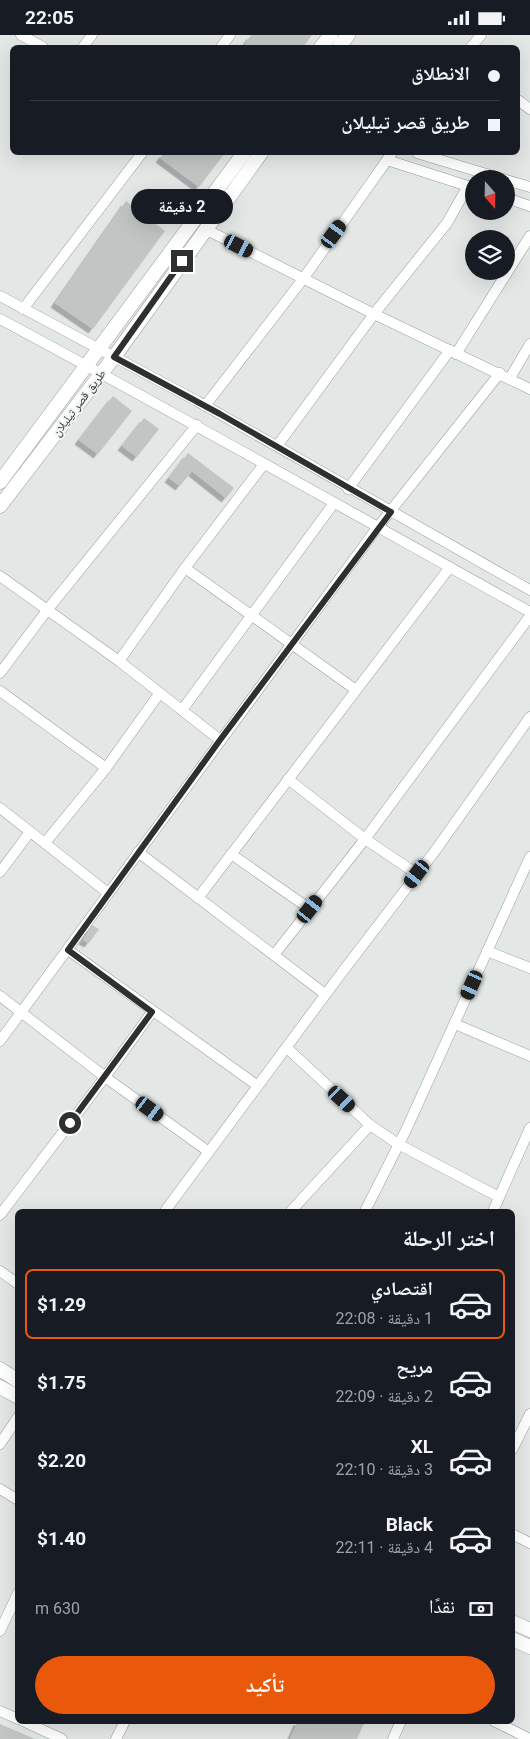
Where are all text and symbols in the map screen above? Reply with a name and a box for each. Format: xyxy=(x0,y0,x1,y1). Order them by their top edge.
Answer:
text: 22:05 xyxy=(25,6,74,29)
text: الانطلاق xyxy=(411,62,470,85)
text: طريق قصر تيليلان xyxy=(341,111,470,134)
north arrow xyxy=(465,170,515,220)
map controls xyxy=(465,170,515,280)
callout: 2 دقيقة xyxy=(131,189,233,223)
text: 2 دقيقة xyxy=(159,197,205,216)
car xyxy=(319,217,348,251)
button: layers xyxy=(465,230,515,280)
car xyxy=(222,233,255,259)
route end xyxy=(171,250,193,272)
street label: طريق قصر تيليلان xyxy=(49,367,109,439)
car xyxy=(401,858,432,890)
car xyxy=(294,893,325,925)
car xyxy=(459,968,484,1002)
car xyxy=(325,1083,358,1115)
car xyxy=(133,1094,166,1124)
route start xyxy=(59,1112,81,1134)
text: اختر الرحلة xyxy=(403,1226,495,1251)
text: اقتصادي xyxy=(371,1277,433,1300)
icon: car xyxy=(448,1282,493,1327)
text: $1.29 xyxy=(37,1293,86,1316)
text: 1 دقيقة · 22:08 xyxy=(336,1309,433,1328)
text: مريح xyxy=(396,1355,433,1378)
icon: car xyxy=(448,1360,493,1405)
text: $1.75 xyxy=(37,1371,86,1394)
text: 2 دقيقة · 22:09 xyxy=(336,1387,433,1406)
text: XL xyxy=(411,1435,433,1458)
icon: car xyxy=(448,1438,493,1483)
text: $2.20 xyxy=(37,1449,86,1472)
text: 3 دقيقة · 22:10 xyxy=(336,1460,433,1479)
text: Black xyxy=(386,1513,433,1536)
icon: car xyxy=(448,1516,493,1561)
text: $1.40 xyxy=(37,1527,86,1550)
text: 4 دقيقة · 22:11 xyxy=(336,1538,433,1557)
text: نقدًا xyxy=(429,1595,455,1618)
icon: cash xyxy=(467,1595,495,1623)
text: 630 m xyxy=(35,1599,80,1618)
button: تأكيد xyxy=(35,1656,495,1714)

